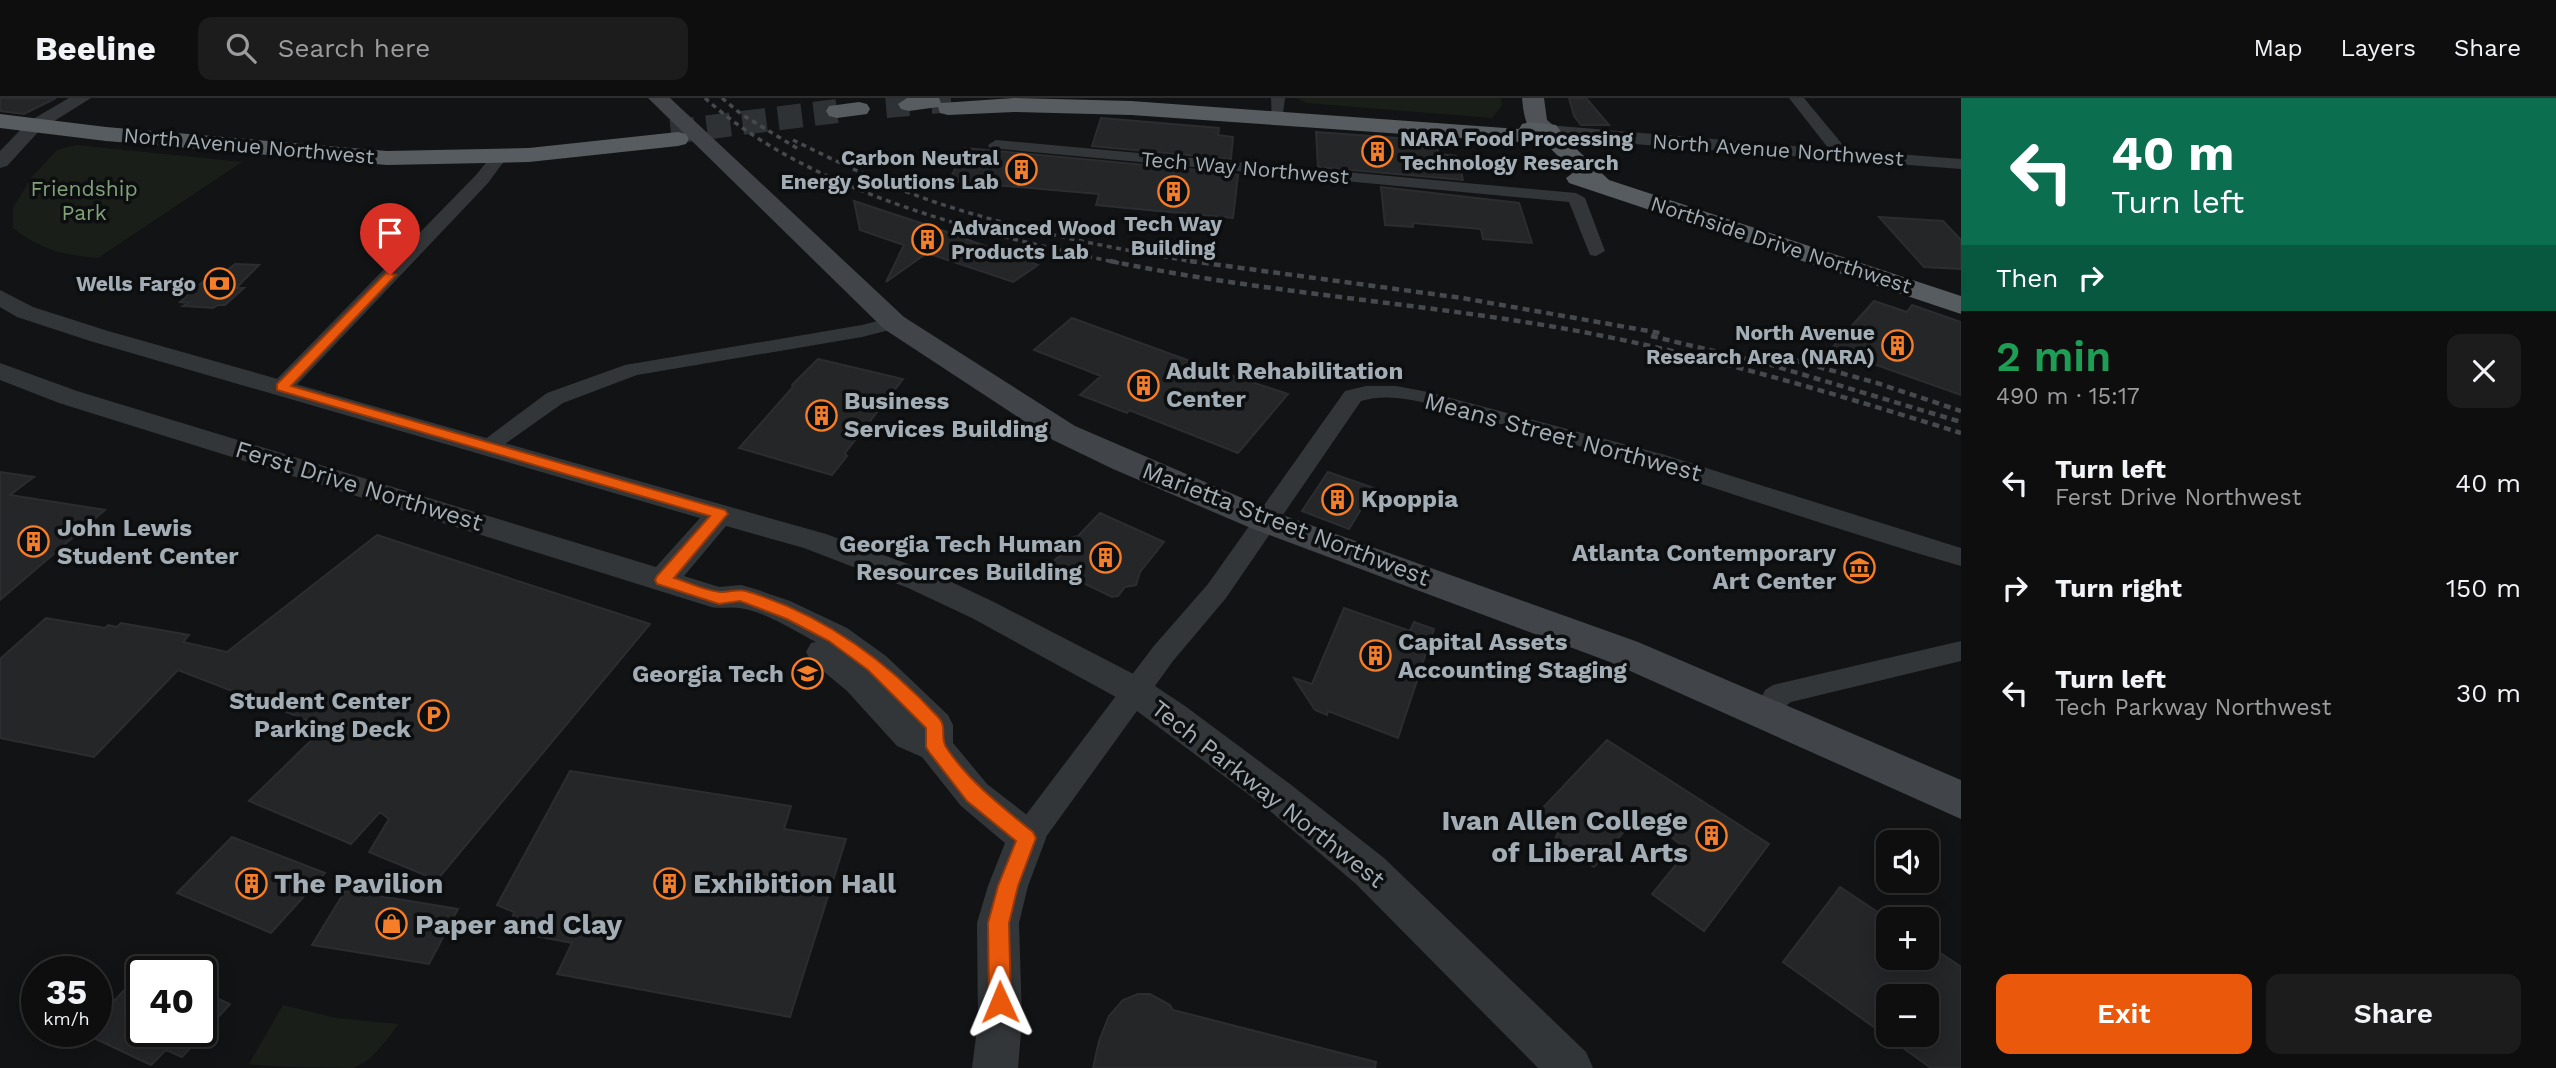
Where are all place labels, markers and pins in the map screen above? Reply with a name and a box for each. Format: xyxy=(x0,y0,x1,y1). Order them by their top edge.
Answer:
place label: NARA Food Processing Technology Research xyxy=(1400,126,1633,175)
building icon: NARA Food Processing Technology Research xyxy=(1360,134,1394,168)
place label: Carbon Neutral Energy Solutions Lab xyxy=(781,145,999,194)
building icon: Carbon Neutral Energy Solutions Lab xyxy=(1005,153,1039,187)
building icon: Tech Way Building xyxy=(1156,175,1190,209)
pin xyxy=(360,203,420,275)
place label: Tech Way Building xyxy=(1124,211,1222,260)
place label: Advanced Wood Products Lab xyxy=(951,215,1116,264)
building icon: Advanced Wood Products Lab xyxy=(911,223,945,257)
bank icon: Wells Fargo xyxy=(202,267,236,301)
place label: Wells Fargo xyxy=(76,271,196,296)
place label: North Avenue Research Area (NARA) xyxy=(1646,320,1875,369)
building icon: North Avenue Research Area (NARA) xyxy=(1881,328,1915,362)
place label: Adult Rehabilitation Center xyxy=(1166,357,1403,413)
building icon: Adult Rehabilitation Center xyxy=(1126,368,1160,402)
place label: Business Services Building xyxy=(844,387,1048,443)
building icon: Business Services Building xyxy=(804,398,838,432)
building icon: Kpoppia xyxy=(1321,482,1355,516)
place label: Kpoppia xyxy=(1361,485,1458,513)
place label: John Lewis Student Center xyxy=(57,514,239,570)
building icon: John Lewis Student Center xyxy=(17,525,51,559)
place label: Georgia Tech Human Resources Building xyxy=(839,530,1083,586)
place label: Atlanta Contemporary Art Center xyxy=(1572,539,1837,595)
building icon: Georgia Tech Human Resources Building xyxy=(1088,541,1122,575)
museum icon: Atlanta Contemporary Art Center xyxy=(1842,550,1876,584)
place label: Capital Assets Accounting Staging xyxy=(1398,628,1627,684)
building icon: Capital Assets Accounting Staging xyxy=(1358,639,1392,673)
school or university icon: Georgia Tech xyxy=(790,657,824,691)
place label: Georgia Tech xyxy=(632,660,784,688)
place label: Student Center Parking Deck xyxy=(229,687,412,743)
parking icon: Student Center Parking Deck xyxy=(417,698,451,732)
place label: Ivan Allen College of Liberal Arts xyxy=(1442,804,1688,869)
building icon: Ivan Allen College of Liberal Arts xyxy=(1694,819,1728,853)
building icon: The Pavilion xyxy=(234,866,268,900)
building icon: Exhibition Hall xyxy=(653,866,687,900)
place label: The Pavilion xyxy=(274,867,443,900)
place label: Exhibition Hall xyxy=(693,867,897,900)
shop icon: Paper and Clay xyxy=(375,907,409,941)
place label: Paper and Clay xyxy=(415,908,622,941)

